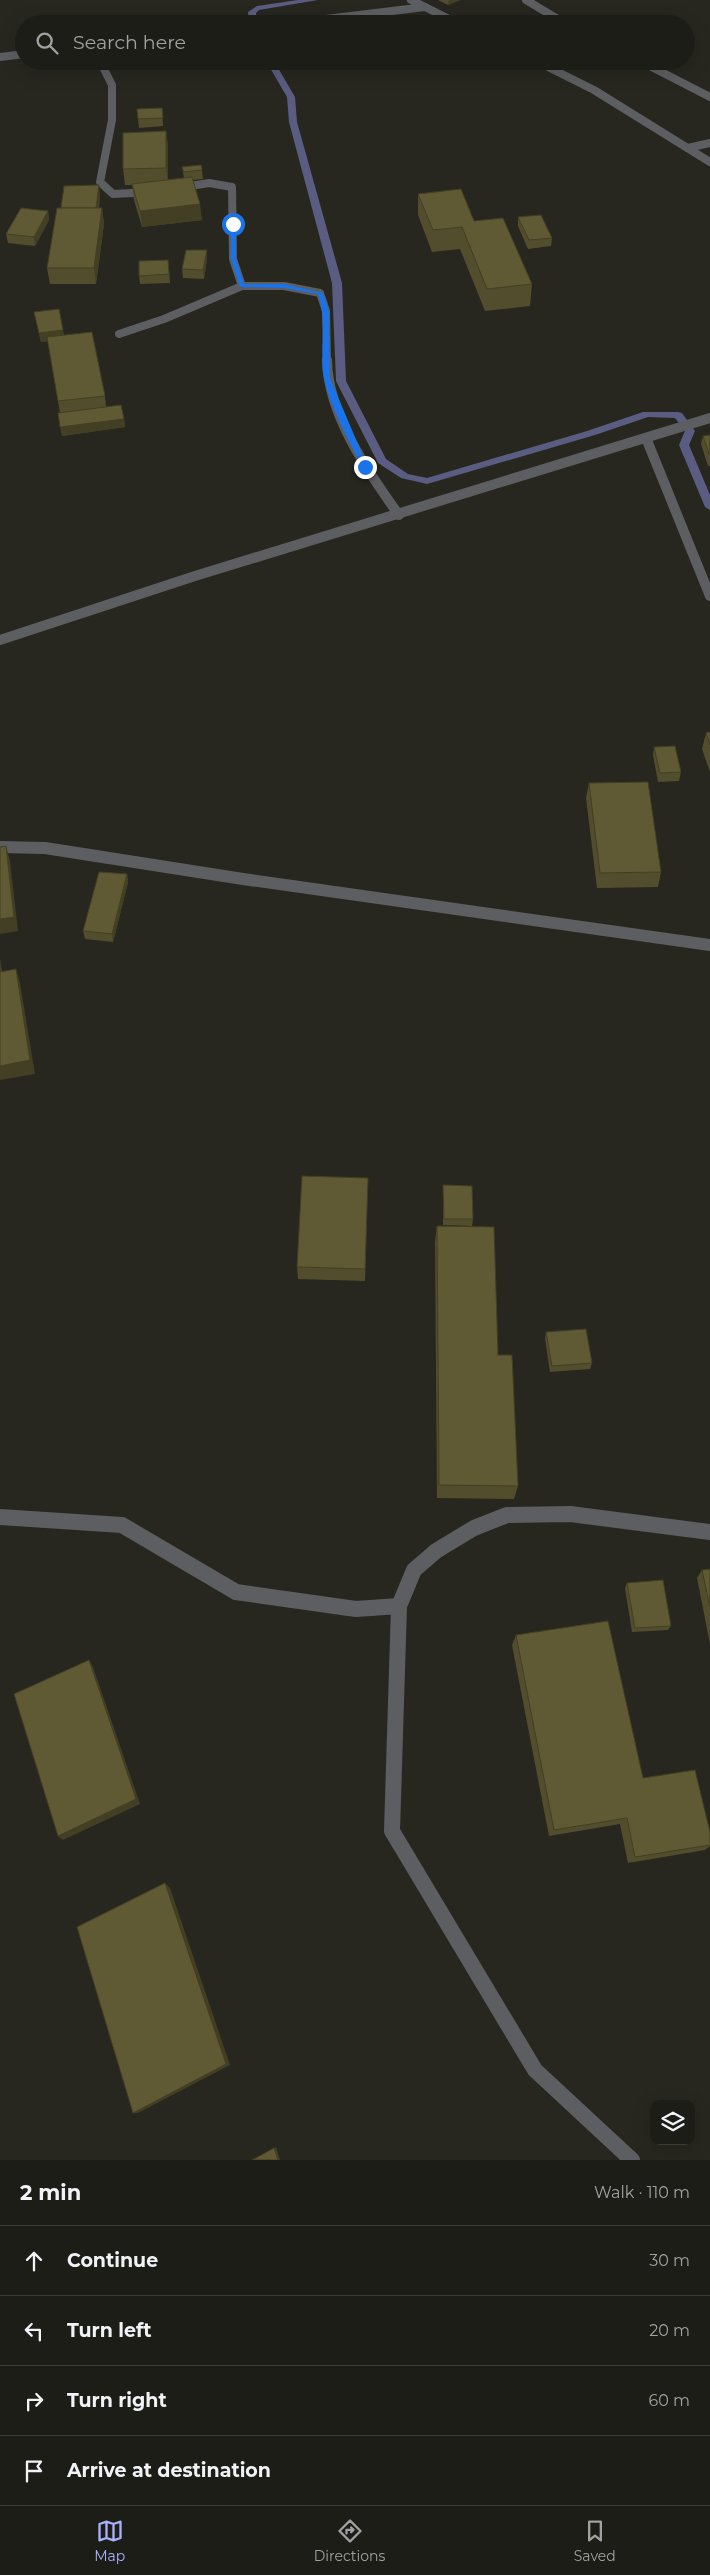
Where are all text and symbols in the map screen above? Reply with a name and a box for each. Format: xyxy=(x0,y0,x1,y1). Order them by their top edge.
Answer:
search box xyxy=(15,15,695,70)
icon: search xyxy=(33,29,61,57)
text: Search here xyxy=(73,31,186,54)
route start xyxy=(222,213,245,236)
route end xyxy=(354,456,377,479)
map controls xyxy=(650,2100,695,2145)
button: layers xyxy=(650,2100,695,2145)
text: 2 min xyxy=(20,2180,81,2205)
text: Walk · 110 m xyxy=(594,2183,690,2202)
icon: ahead xyxy=(20,2247,48,2275)
text: Continue xyxy=(67,2249,158,2272)
text: 30 m xyxy=(649,2251,690,2270)
icon: left xyxy=(20,2317,48,2345)
text: Turn left xyxy=(67,2319,152,2342)
text: 20 m xyxy=(649,2321,690,2340)
icon: right xyxy=(20,2387,48,2415)
text: Turn right xyxy=(67,2389,167,2412)
text: 60 m xyxy=(648,2391,690,2410)
icon: arrive xyxy=(20,2457,48,2485)
text: Arrive at destination xyxy=(67,2459,271,2482)
tab: Map xyxy=(94,2517,125,2565)
tab: Directions xyxy=(314,2517,385,2565)
tab: Saved xyxy=(574,2517,616,2565)

